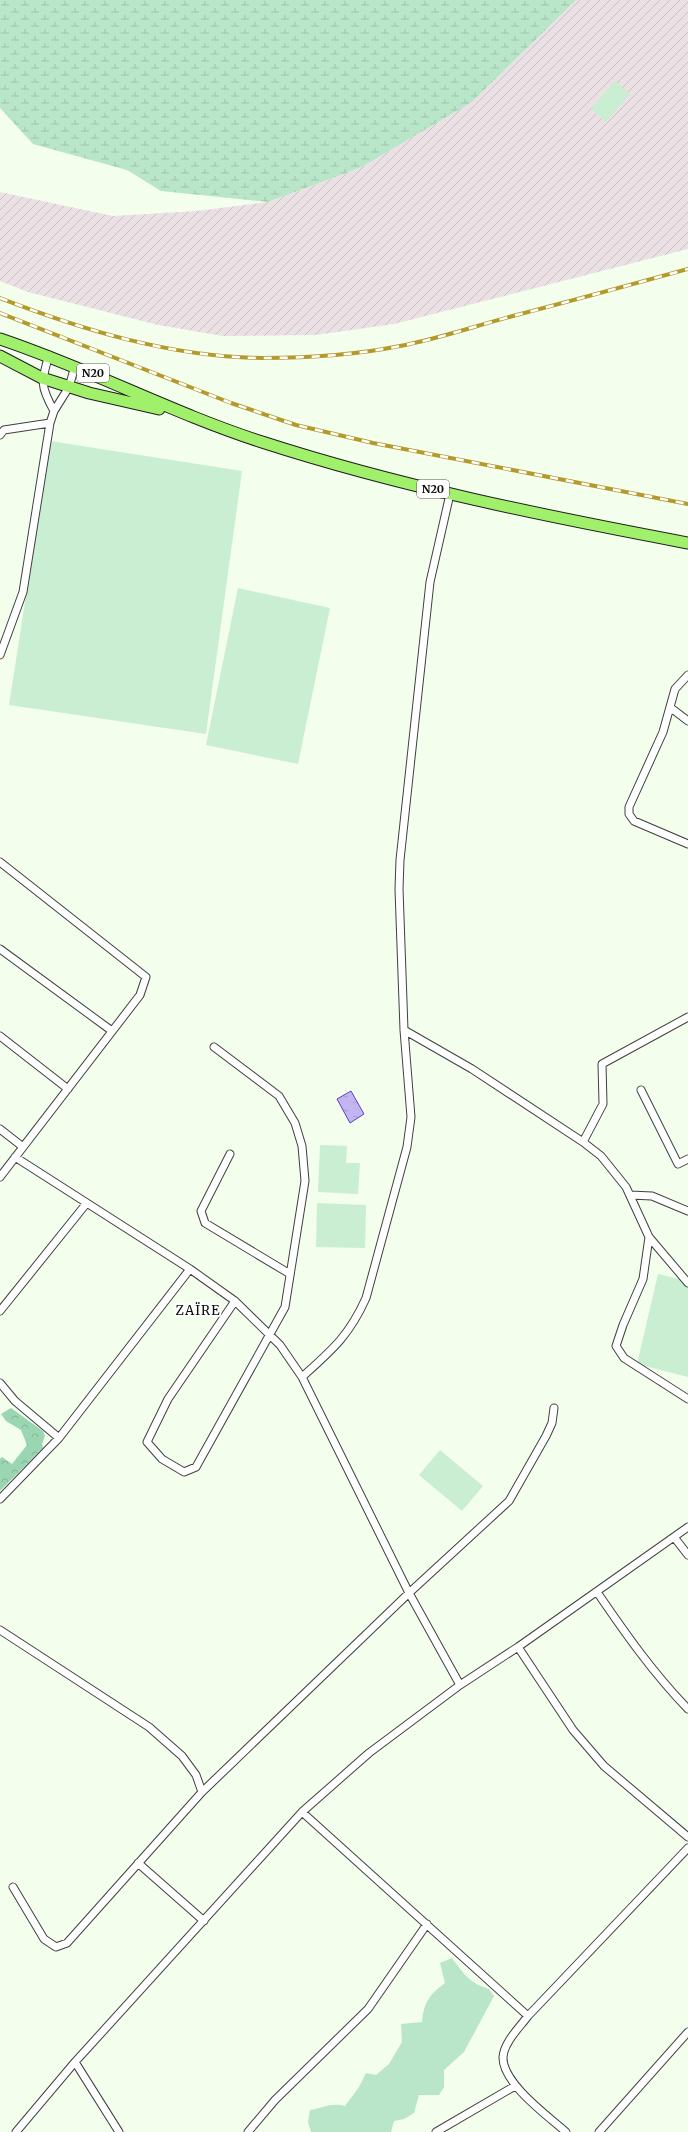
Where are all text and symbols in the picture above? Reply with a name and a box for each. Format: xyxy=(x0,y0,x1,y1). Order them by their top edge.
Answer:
road number: N20 xyxy=(77,364,109,382)
road number: N20 xyxy=(417,480,449,498)
district label: ZAÏRE xyxy=(176,1302,220,1319)

